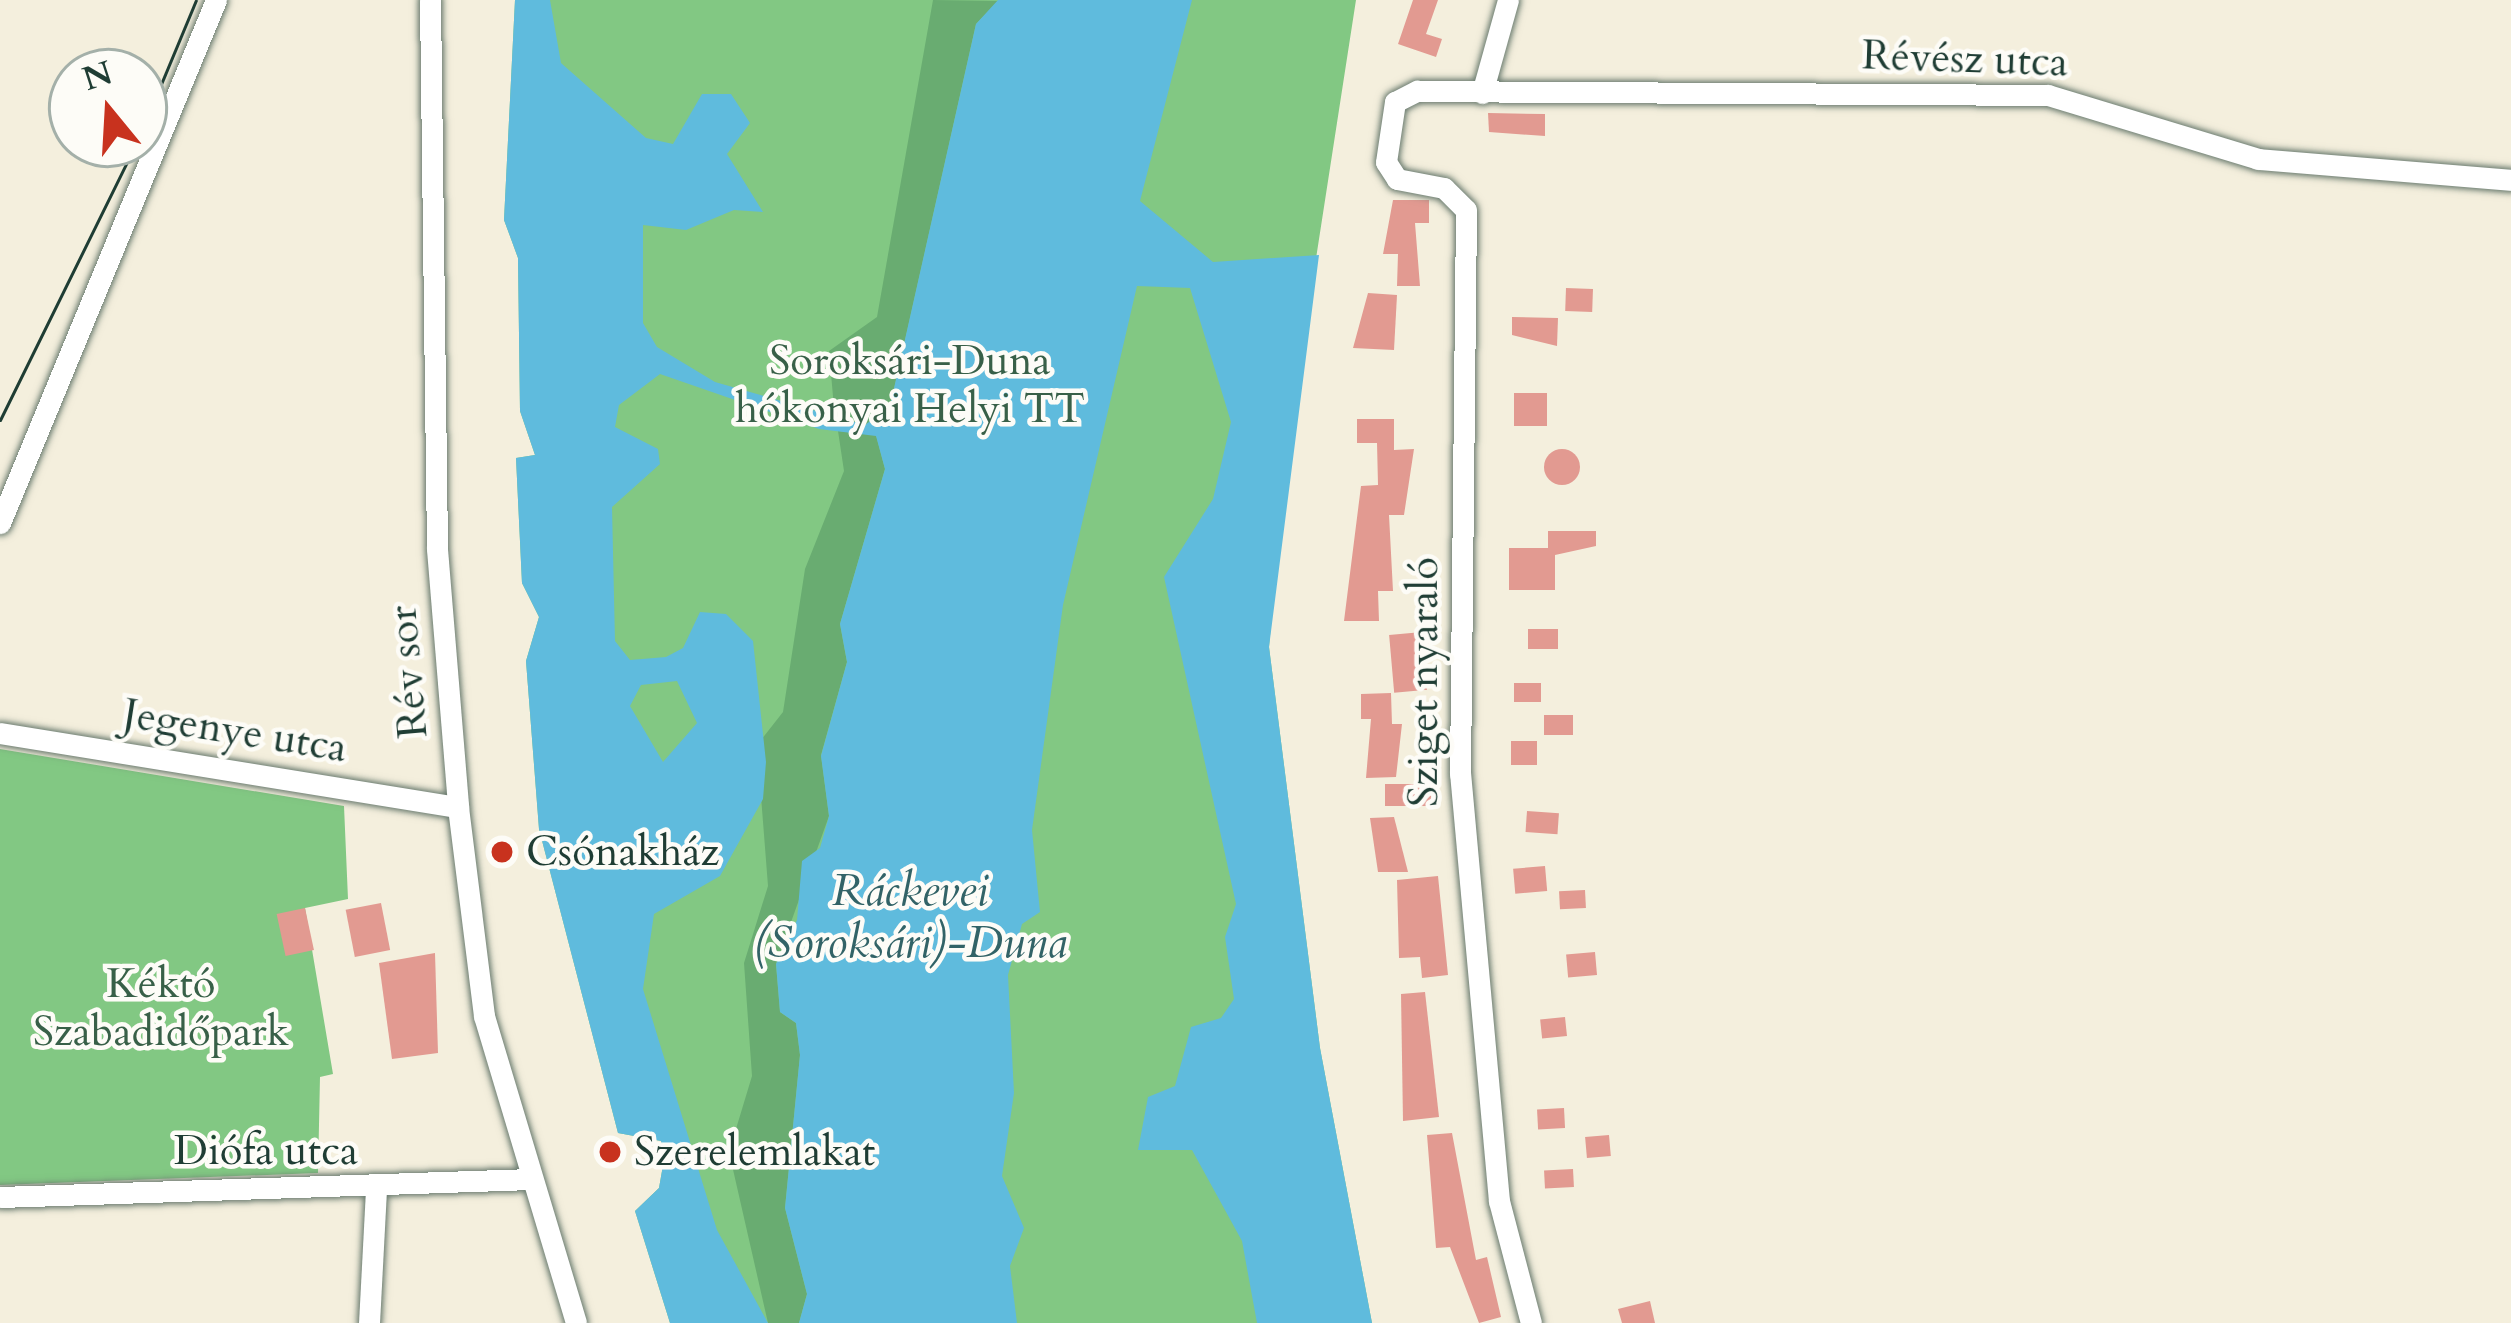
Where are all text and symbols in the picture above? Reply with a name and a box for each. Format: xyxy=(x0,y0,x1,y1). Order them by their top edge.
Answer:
street label: Révész utca xyxy=(1861,30,2069,88)
north arrow xyxy=(48,48,168,168)
text: N xyxy=(77,50,118,102)
park label: Soroksári-Duna hókonyai Helyi TT xyxy=(735,336,1085,434)
street label: Sziget nyaraló xyxy=(1399,557,1449,807)
street label: Rév sor xyxy=(377,604,439,740)
street label: Jegenye utca xyxy=(119,688,351,774)
place label: Csónakház xyxy=(526,827,719,877)
marker: Csónakház xyxy=(489,839,515,865)
water label: Ráckevei (Soroksári)-Duna xyxy=(753,864,1067,970)
park label: Kéktó Szabadidőpark xyxy=(33,959,289,1058)
street label: Diófa utca xyxy=(174,1126,358,1176)
place label: Szerelemlakat xyxy=(634,1127,875,1177)
marker: Szerelemlakat xyxy=(597,1139,623,1165)

